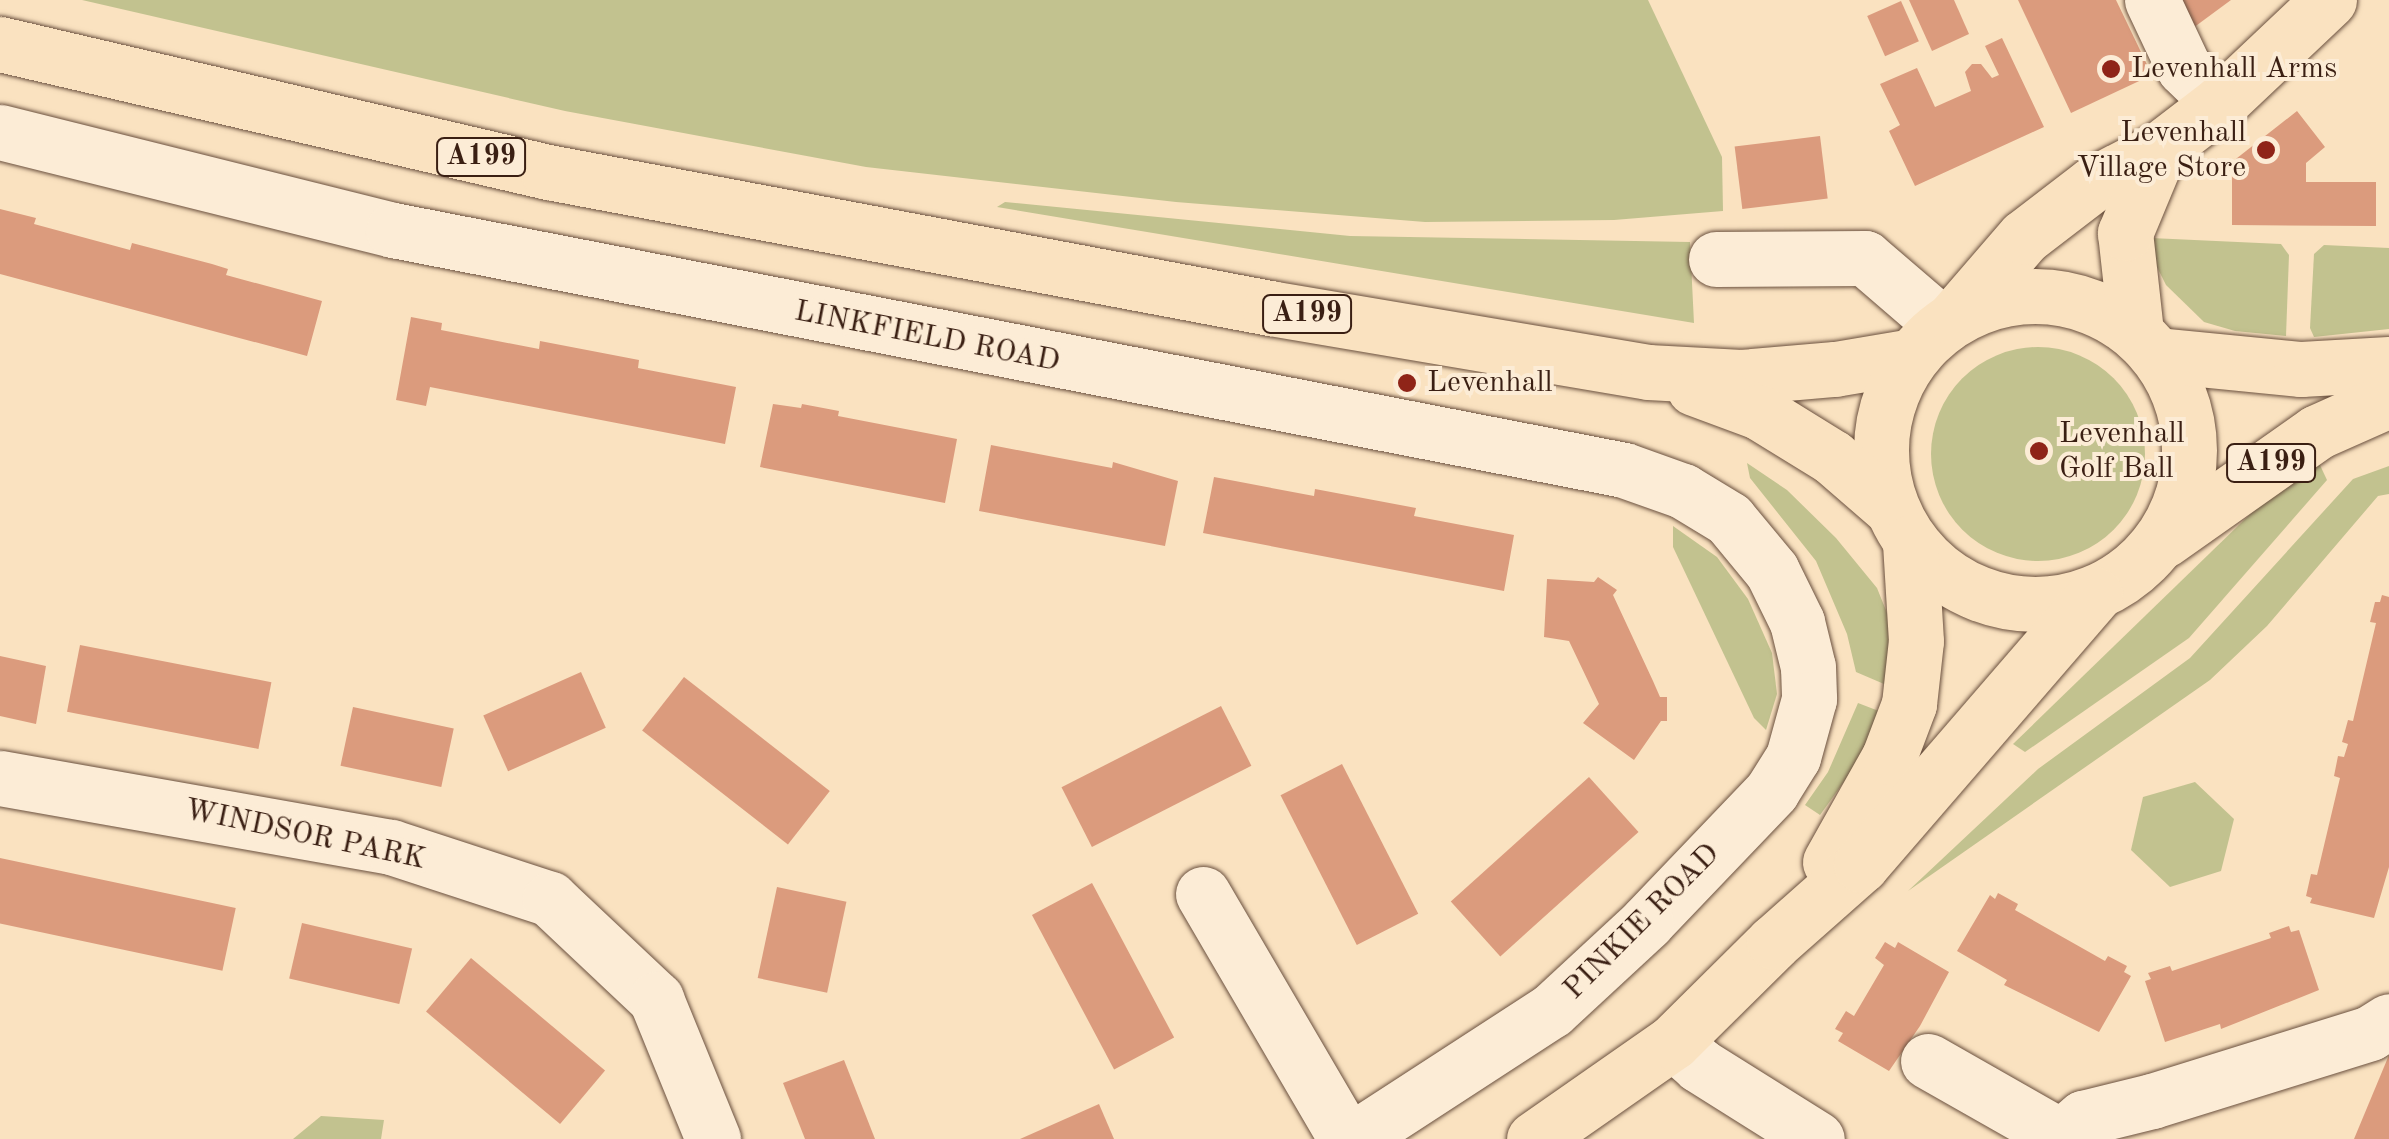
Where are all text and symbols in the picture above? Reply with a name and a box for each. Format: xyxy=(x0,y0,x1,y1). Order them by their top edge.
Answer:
place label: Levenhall Arms xyxy=(2131,51,2337,87)
marker: Levenhall Arms xyxy=(2100,58,2122,80)
place label: Levenhall Village Store xyxy=(2077,115,2246,186)
road number: A199 xyxy=(436,134,526,180)
marker: Levenhall Village Store xyxy=(2255,139,2277,161)
road number: A199 xyxy=(1262,291,1352,337)
street label: LINKFIELD ROAD xyxy=(791,294,1063,380)
place label: Levenhall xyxy=(1427,365,1553,401)
marker: Levenhall xyxy=(1396,372,1418,394)
place label: Levenhall Golf Ball xyxy=(2059,416,2185,486)
marker: Levenhall Golf Ball xyxy=(2028,440,2050,462)
road number: A199 xyxy=(2226,440,2316,486)
street label: WINDSOR PARK xyxy=(181,792,429,878)
street label: PINKIE ROAD xyxy=(1556,836,1728,1008)

